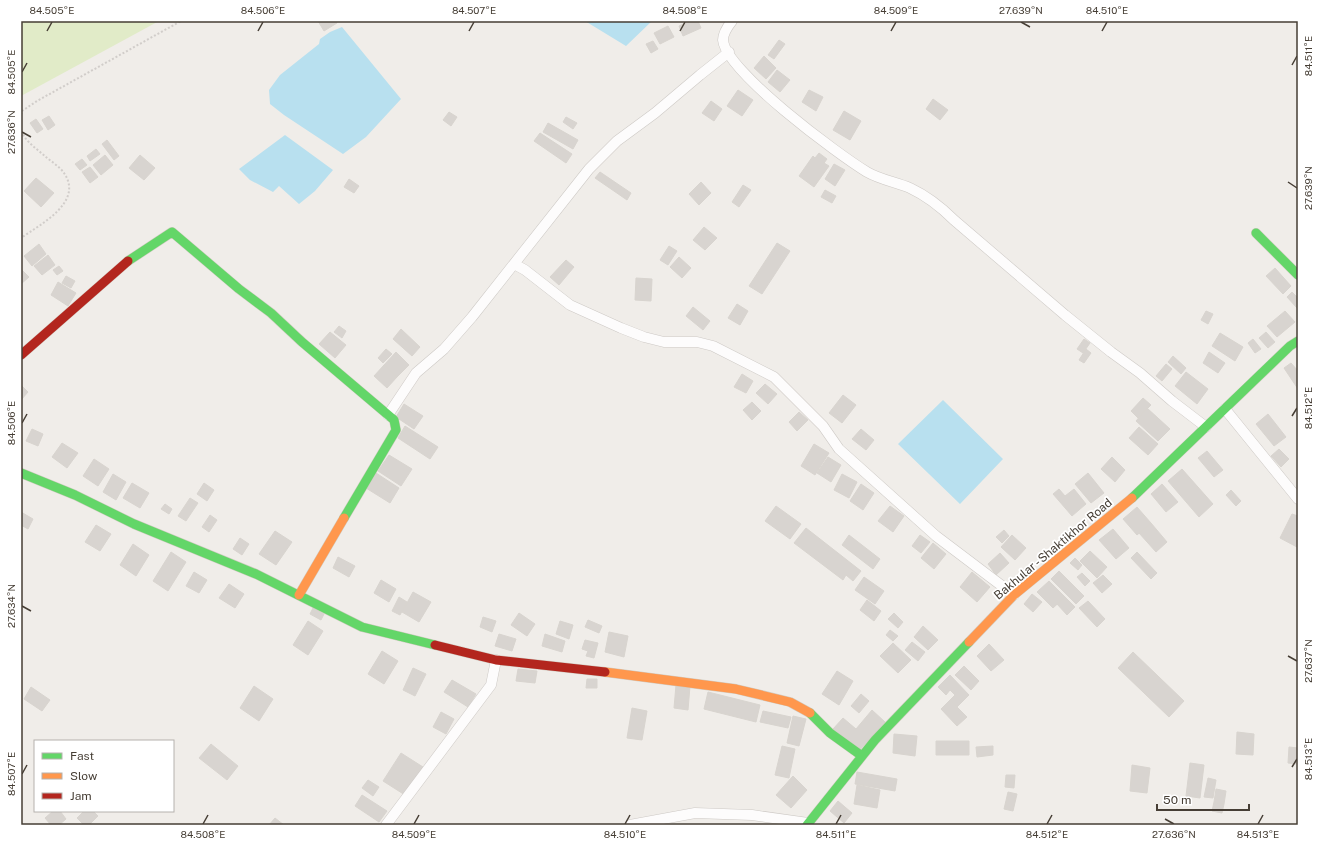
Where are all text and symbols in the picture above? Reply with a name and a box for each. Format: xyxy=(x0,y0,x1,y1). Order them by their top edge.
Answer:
text: 84.505°E xyxy=(30,4,74,16)
text: 84.506°E xyxy=(241,4,285,16)
text: 84.507°E xyxy=(452,4,496,16)
text: 84.508°E xyxy=(663,4,707,16)
text: 84.509°E xyxy=(874,4,918,16)
text: 27.639°N xyxy=(999,4,1043,16)
text: 84.510°E xyxy=(1086,4,1128,16)
text: 84.511°E xyxy=(1302,36,1314,76)
text: 84.505°E xyxy=(5,50,17,94)
text: 27.636°N xyxy=(5,110,17,154)
text: 27.639°N xyxy=(1302,166,1314,210)
text: 84.512°E xyxy=(1302,387,1314,429)
text: 84.506°E xyxy=(5,401,17,445)
street label: Bakhular - Shaktikhor Road xyxy=(991,496,1115,602)
text: 27.634°N xyxy=(5,584,17,628)
text: 27.637°N xyxy=(1302,639,1314,683)
text: 84.513°E xyxy=(1302,738,1314,780)
legend xyxy=(34,740,174,812)
text: Fast xyxy=(70,749,95,763)
text: 84.507°E xyxy=(5,752,17,796)
text: Slow xyxy=(70,769,98,783)
scale bar xyxy=(1157,786,1249,812)
text: Jam xyxy=(70,789,92,803)
text: 50 m xyxy=(1163,793,1191,807)
text: 84.508°E xyxy=(181,828,225,840)
text: 84.509°E xyxy=(392,828,436,840)
text: 84.510°E xyxy=(604,828,646,840)
text: 84.511°E xyxy=(816,828,856,840)
text: 84.512°E xyxy=(1026,828,1068,840)
text: 27.636°N xyxy=(1152,828,1196,840)
text: 84.513°E xyxy=(1237,828,1279,840)

